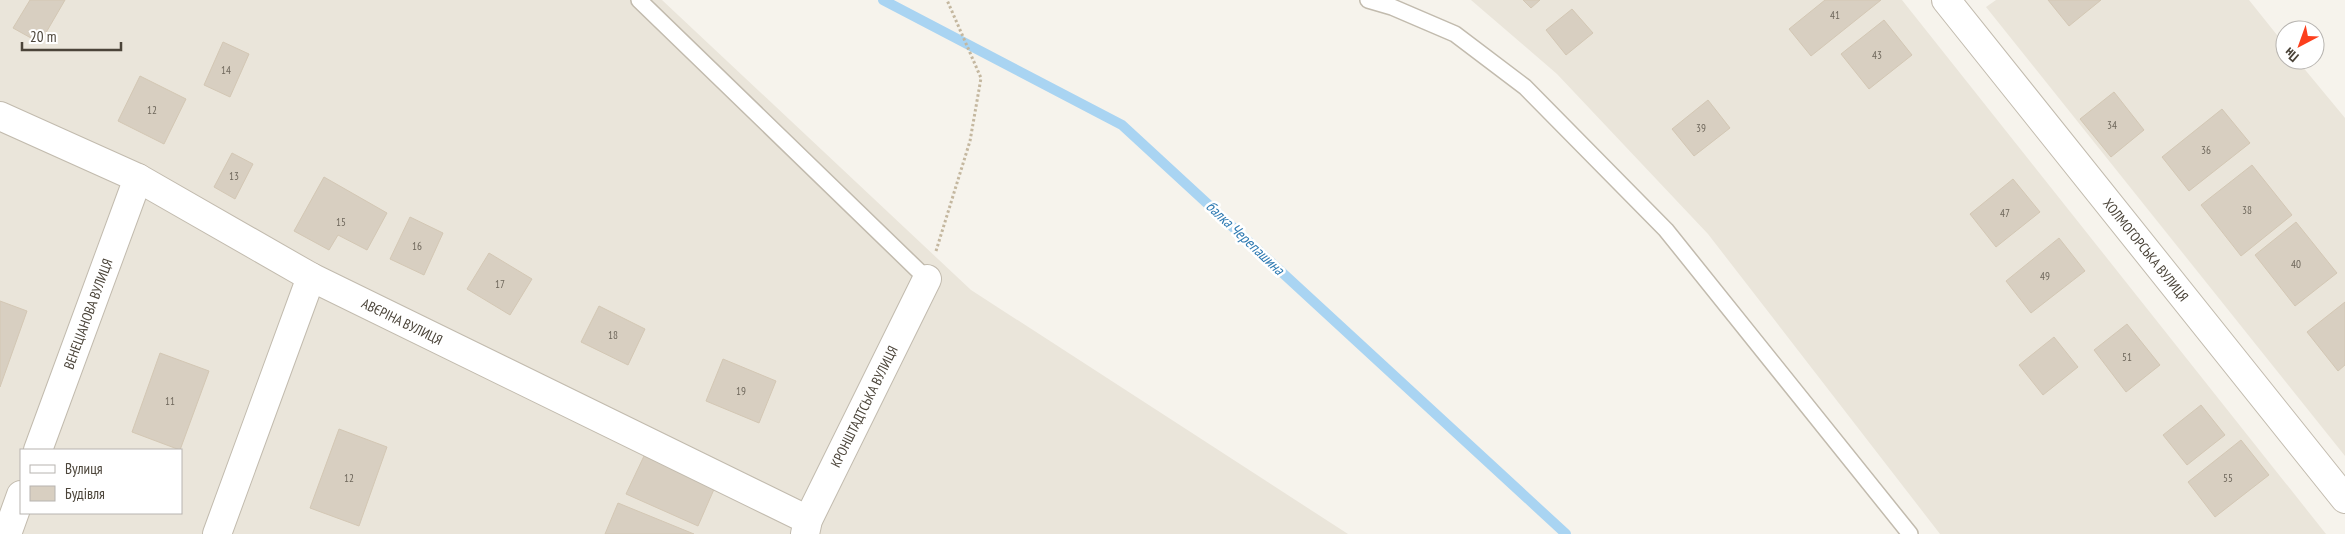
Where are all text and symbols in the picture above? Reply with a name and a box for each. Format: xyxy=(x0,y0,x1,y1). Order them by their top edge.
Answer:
house number: 41 xyxy=(1830,8,1840,22)
scale bar xyxy=(22,20,121,52)
north arrow xyxy=(2275,20,2325,70)
text: 20 m xyxy=(30,27,56,46)
text: Пн xyxy=(2280,44,2302,66)
house number: 43 xyxy=(1872,48,1882,62)
house number: 14 xyxy=(221,63,231,77)
house number: 12 xyxy=(147,103,157,117)
house number: 34 xyxy=(2107,118,2117,132)
house number: 39 xyxy=(1696,121,1706,135)
house number: 36 xyxy=(2201,143,2211,157)
house number: 13 xyxy=(229,169,239,183)
street label: ХОЛМОГОРСЬКА ВУЛИЦЯ xyxy=(2099,195,2193,305)
water label: балка Черепашина xyxy=(1202,197,1289,279)
house number: 38 xyxy=(2242,203,2252,217)
house number: 47 xyxy=(2000,206,2010,220)
house number: 15 xyxy=(336,215,346,229)
house number: 16 xyxy=(412,239,422,253)
street label: ВЕНЕЦІАНОВА ВУЛИЦЯ xyxy=(60,256,117,372)
house number: 40 xyxy=(2291,257,2301,271)
house number: 49 xyxy=(2040,269,2050,283)
house number: 17 xyxy=(495,277,505,291)
street label: АВЄРІНА ВУЛИЦЯ xyxy=(359,294,445,349)
house number: 18 xyxy=(608,328,618,342)
street label: КРОНШТАДТСЬКА ВУЛИЦЯ xyxy=(826,343,902,470)
house number: 51 xyxy=(2122,350,2132,364)
house number: 19 xyxy=(736,384,746,398)
house number: 11 xyxy=(165,394,175,408)
legend xyxy=(20,449,182,514)
text: Вулиця xyxy=(65,459,103,478)
house number: 12 xyxy=(344,471,354,485)
house number: 55 xyxy=(2223,471,2233,485)
text: Будівля xyxy=(65,484,105,503)

